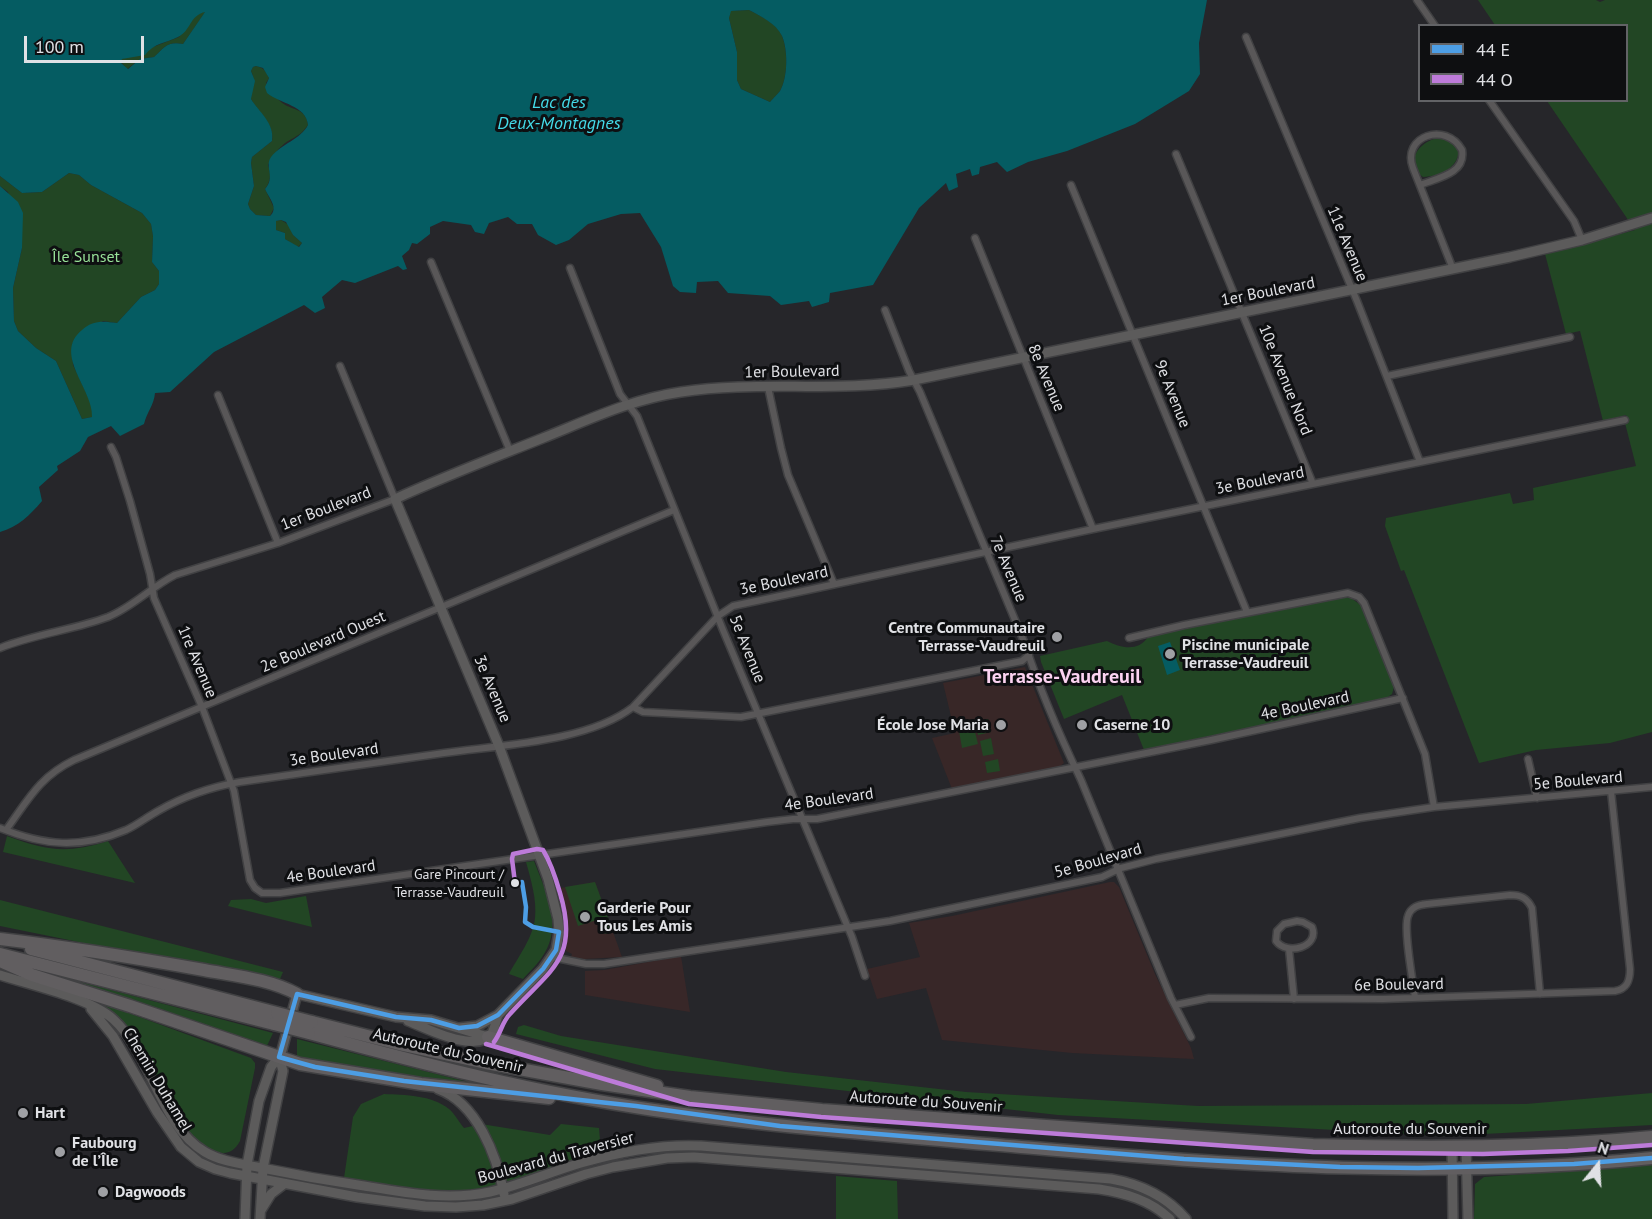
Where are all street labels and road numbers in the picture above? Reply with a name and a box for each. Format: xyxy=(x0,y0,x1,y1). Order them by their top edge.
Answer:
street label: 11e Avenue xyxy=(1323,204,1371,284)
street label: 1er Boulevard xyxy=(1219,273,1317,311)
street label: 10e Avenue Nord xyxy=(1254,322,1316,438)
street label: 8e Avenue xyxy=(1023,342,1069,414)
street label: 9e Avenue xyxy=(1150,357,1194,431)
street label: 1er Boulevard xyxy=(744,362,840,382)
street label: 3e Boulevard xyxy=(1214,463,1306,499)
street label: 1er Boulevard xyxy=(278,483,374,535)
street label: 7e Avenue xyxy=(986,533,1030,605)
street label: 3e Boulevard xyxy=(738,562,830,600)
street label: 2e Boulevard Ouest xyxy=(258,607,388,677)
street label: 5e Avenue xyxy=(725,612,769,686)
street label: 1re Avenue xyxy=(173,623,221,701)
street label: 3e Avenue xyxy=(469,653,515,725)
street label: 4e Boulevard xyxy=(1259,687,1351,725)
street label: 3e Boulevard xyxy=(288,739,380,771)
street label: 5e Boulevard xyxy=(1532,768,1624,794)
street label: 4e Boulevard xyxy=(783,784,875,816)
street label: 5e Boulevard xyxy=(1052,839,1144,883)
street label: 4e Boulevard xyxy=(285,856,377,888)
street label: 6e Boulevard xyxy=(1354,975,1444,995)
street label: Autoroute du Souvenir xyxy=(371,1024,525,1078)
street label: Chemin Duhamel xyxy=(118,1025,196,1135)
street label: Autoroute du Souvenir xyxy=(849,1087,1003,1117)
street label: Autoroute du Souvenir xyxy=(1333,1119,1487,1139)
street label: Boulevard du Traversier xyxy=(476,1128,636,1188)

